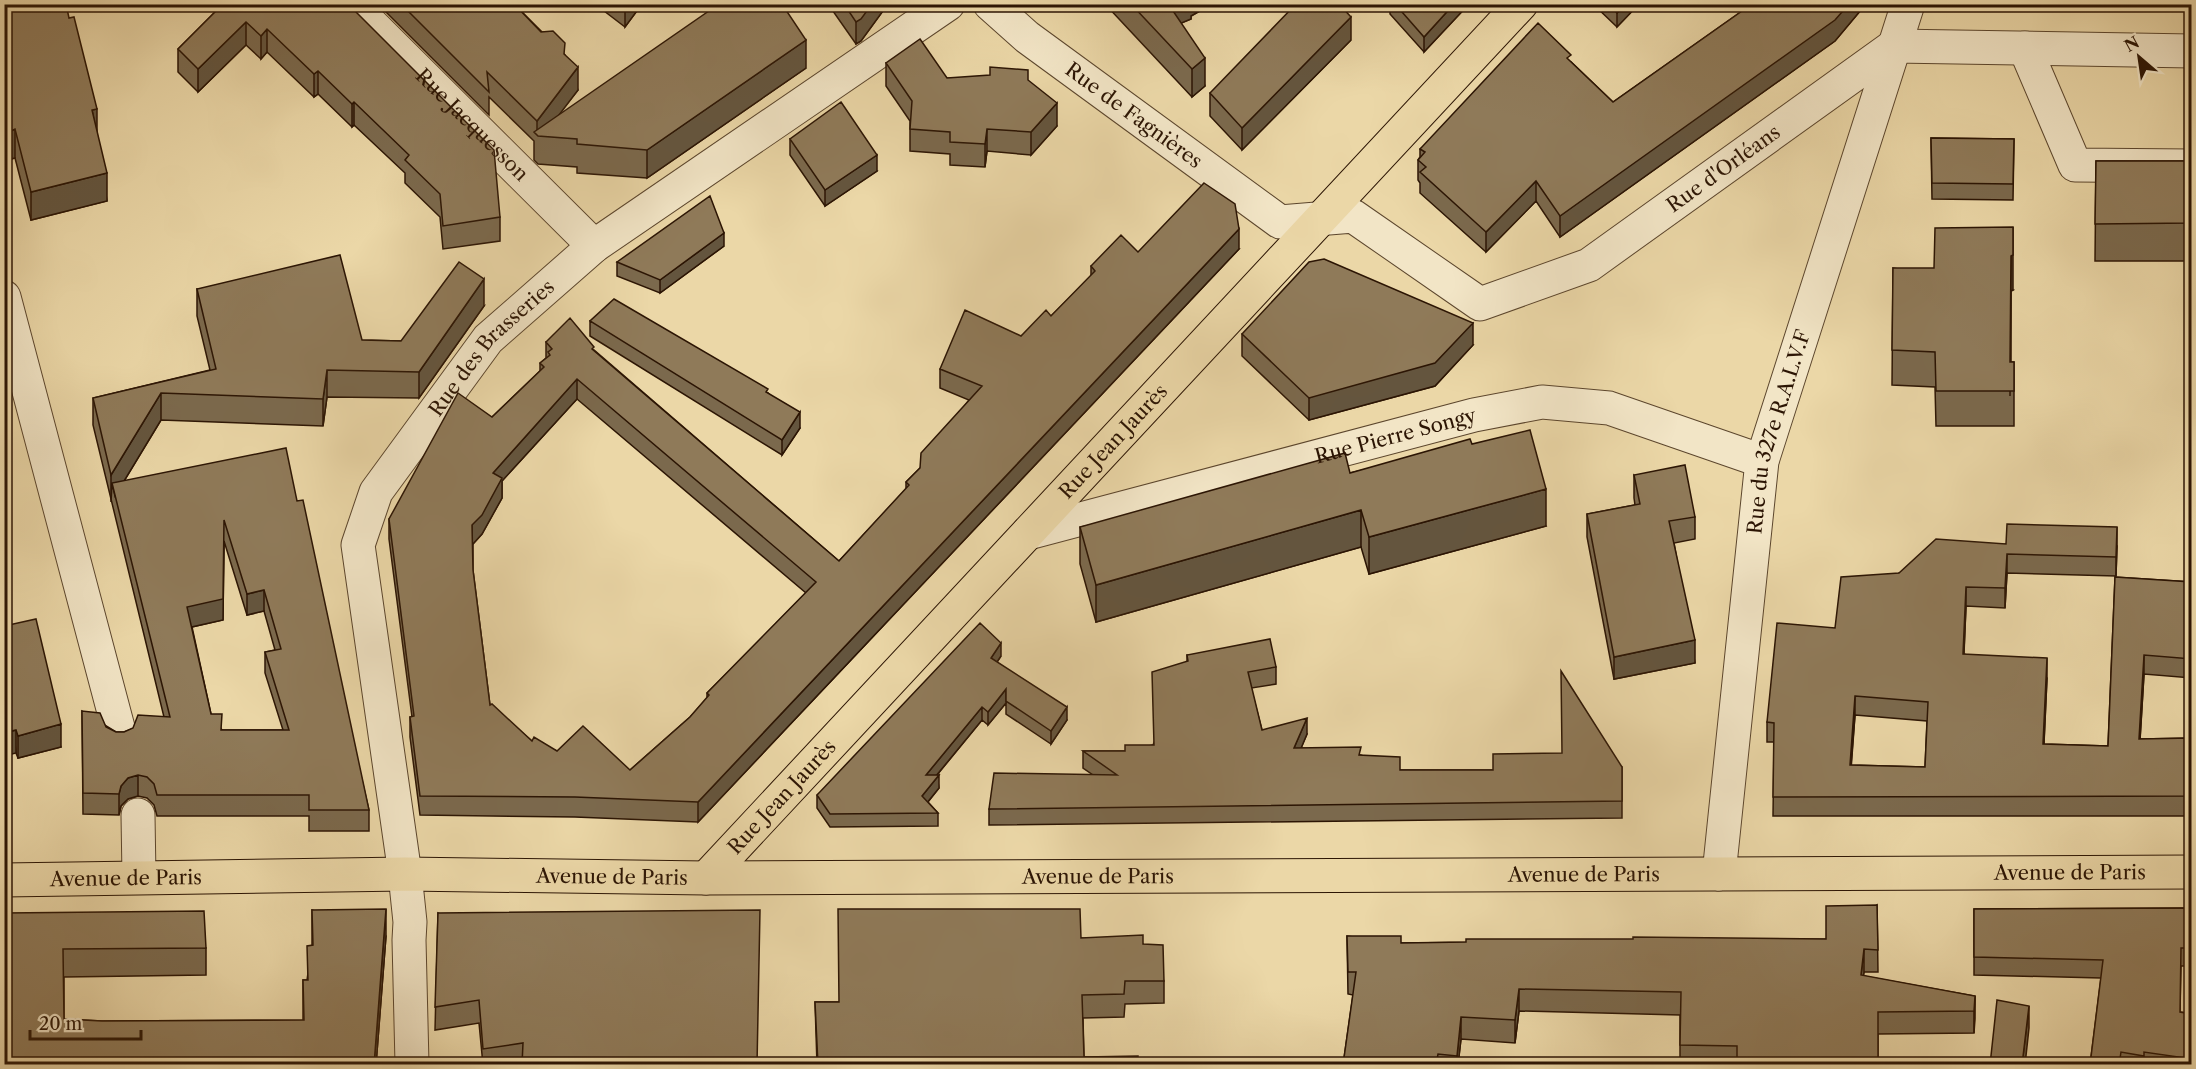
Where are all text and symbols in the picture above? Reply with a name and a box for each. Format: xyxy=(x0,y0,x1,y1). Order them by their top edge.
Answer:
north arrow xyxy=(2109,27,2169,87)
text: N xyxy=(2121,32,2143,56)
street label: Rue de Fagnières xyxy=(1061,57,1207,173)
street label: Rue Jacquesson xyxy=(411,64,534,186)
street label: Rue d'Orléans xyxy=(1662,120,1785,217)
street label: Rue des Brasseries xyxy=(424,274,559,421)
street label: Rue du 327e R.A.L.V.F xyxy=(1742,327,1815,535)
street label: Rue Jean Jaurès xyxy=(1054,379,1172,504)
street label: Rue Pierre Songy xyxy=(1312,403,1479,469)
street label: Rue Jean Jaurès xyxy=(723,735,841,859)
street label: Avenue de Paris xyxy=(1993,860,2146,885)
street label: Avenue de Paris xyxy=(1507,862,1660,887)
street label: Avenue de Paris xyxy=(535,864,688,890)
street label: Avenue de Paris xyxy=(1021,864,1174,889)
street label: Avenue de Paris xyxy=(49,865,202,891)
scale bar xyxy=(30,1003,141,1041)
text: 20 m xyxy=(39,1013,83,1035)

